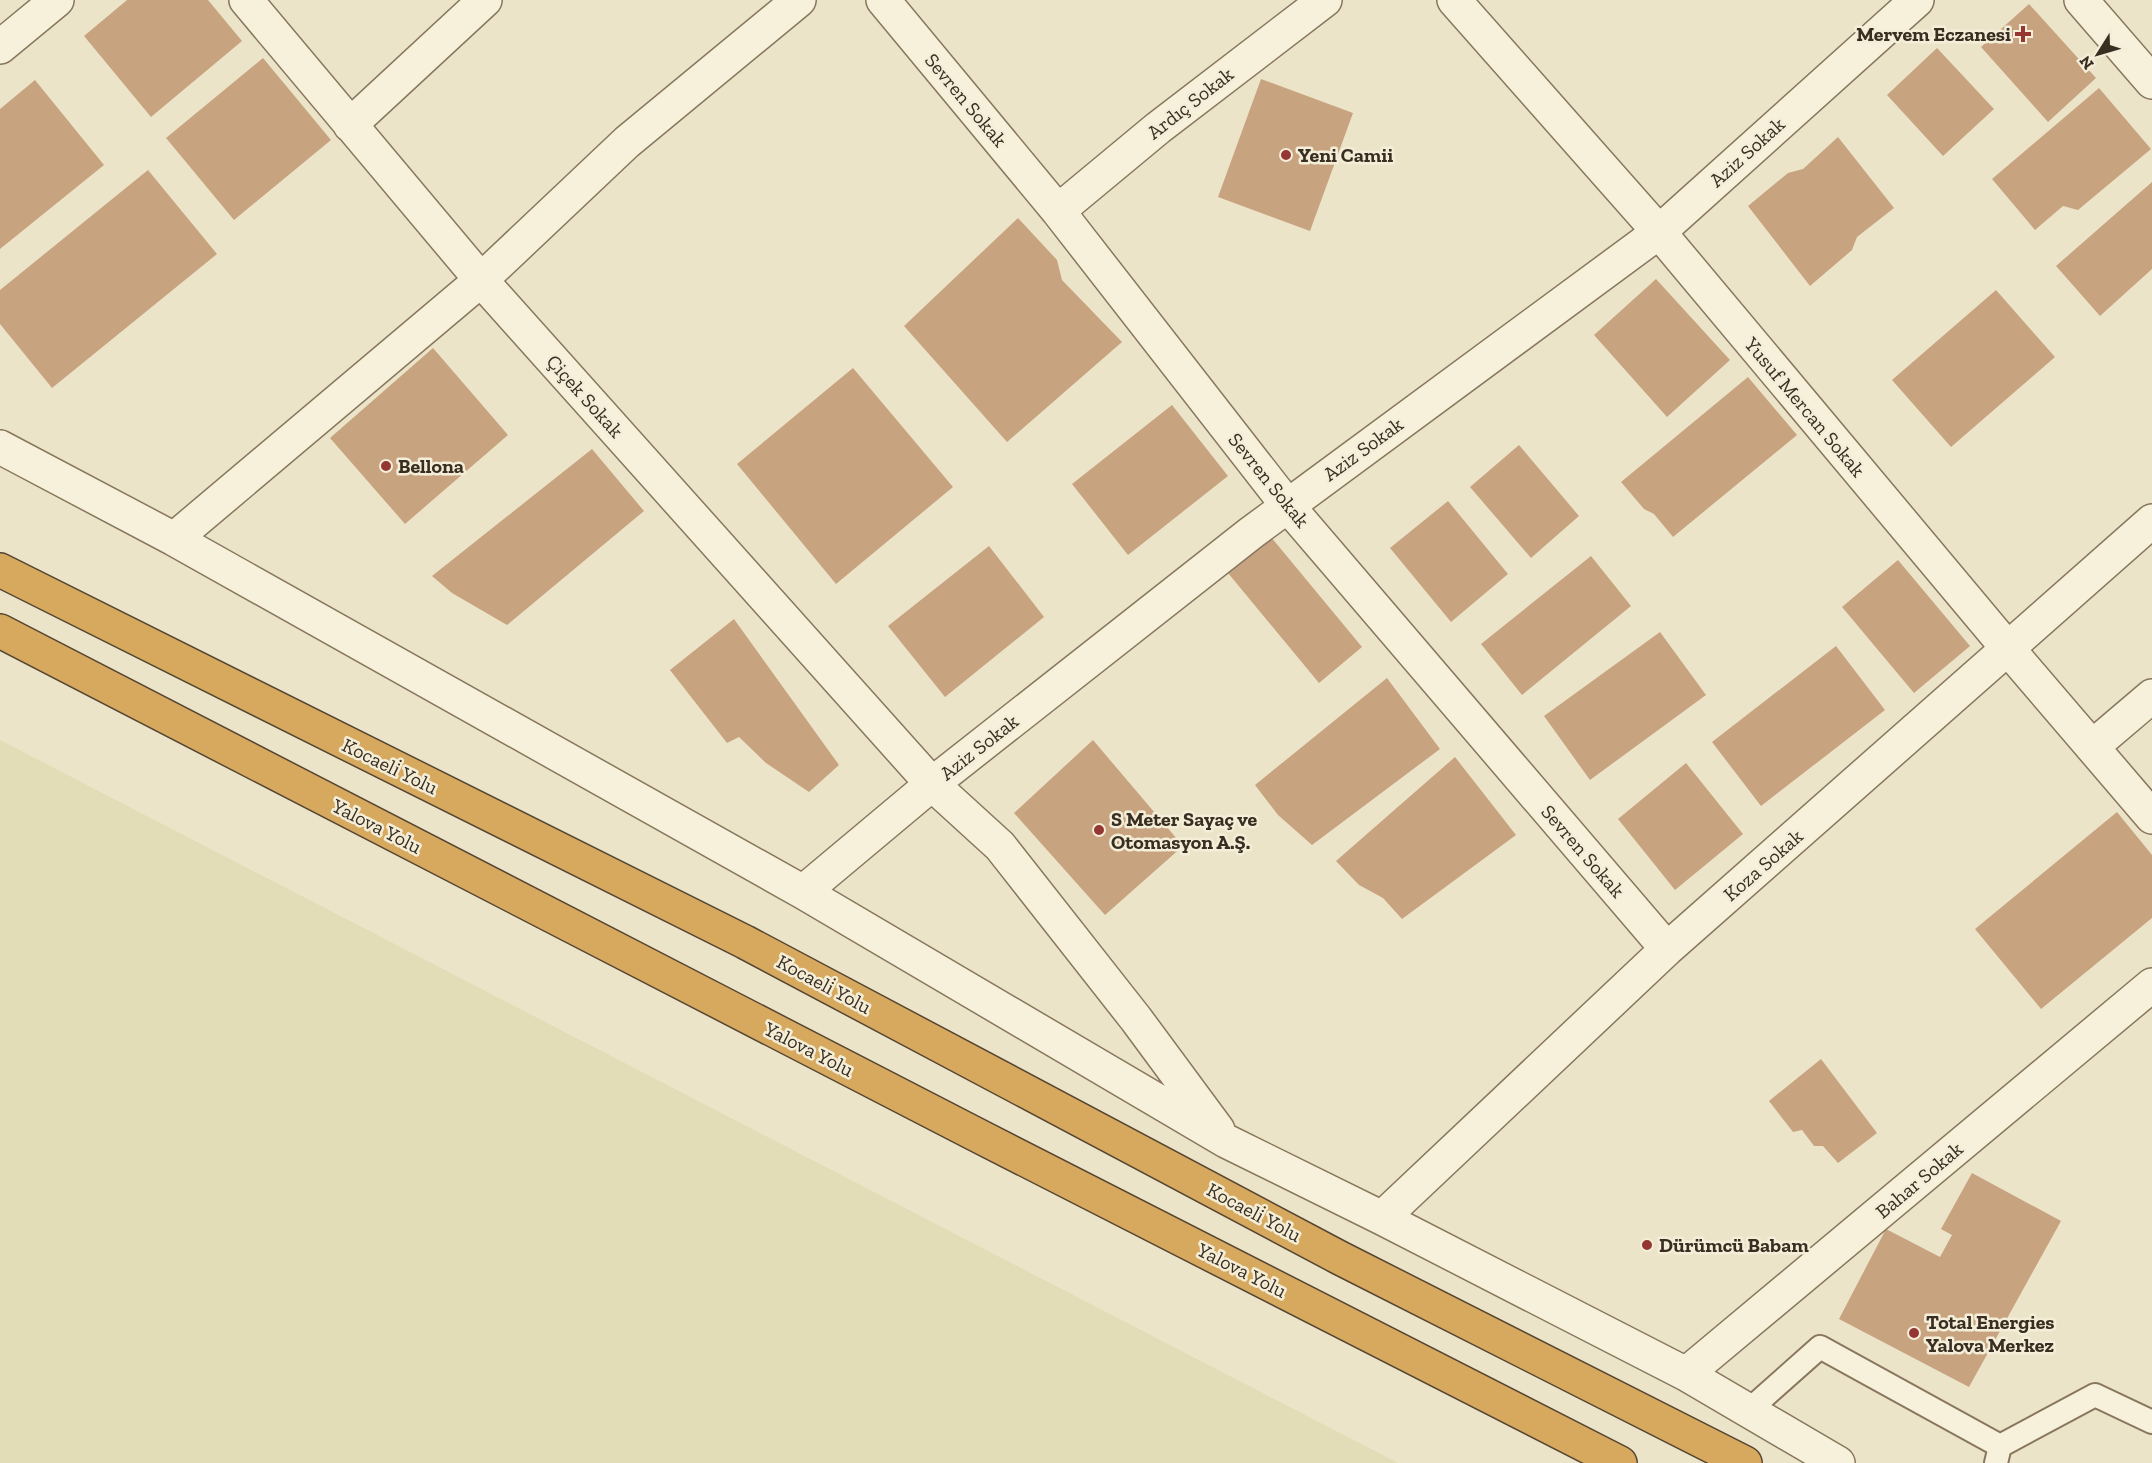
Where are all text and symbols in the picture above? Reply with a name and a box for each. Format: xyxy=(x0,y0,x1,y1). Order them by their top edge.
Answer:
place label: Mervem Eczanesi xyxy=(1856,22,2011,46)
north arrow xyxy=(2068,24,2128,84)
marker: Mervem Eczanesi xyxy=(2016,27,2030,41)
street label: Sevren Sokak xyxy=(920,48,1013,152)
text: N xyxy=(2075,52,2098,73)
street label: Ardıç Sokak xyxy=(1142,61,1238,144)
street label: Aziz Sokak xyxy=(1704,112,1790,192)
place label: Yeni Camii xyxy=(1298,143,1393,167)
marker: Yeni Camii xyxy=(1279,148,1293,162)
street label: Yusuf Mercan Sokak xyxy=(1739,332,1871,482)
street label: Çiçek Sokak xyxy=(541,350,629,443)
street label: Aziz Sokak xyxy=(1318,412,1408,486)
street label: Sevren Sokak xyxy=(1223,428,1315,533)
place label: Bellona xyxy=(398,454,464,478)
marker: Bellona xyxy=(379,459,393,473)
street label: Aziz Sokak xyxy=(935,709,1024,785)
street label: Kocaeli̇ Yolu xyxy=(338,733,442,799)
street label: Yalova Yolu xyxy=(327,793,426,859)
street label: Sevren Sokak xyxy=(1536,800,1630,903)
place label: S Meter Sayaç ve Otomasyon A.Ş. xyxy=(1111,807,1257,854)
marker: S Meter Sayaç ve Otomasyon A.Ş. xyxy=(1092,823,1106,837)
street label: Koza Sokak xyxy=(1718,824,1808,906)
street label: Kocaeli̇ Yolu xyxy=(773,949,875,1019)
street label: Yalova Yolu xyxy=(759,1016,858,1082)
street label: Bahar Sokak xyxy=(1870,1136,1968,1223)
street label: Kocaeli̇ Yolu xyxy=(1203,1177,1305,1247)
place label: Dürümcü Babam xyxy=(1659,1233,1809,1257)
street label: Yalova Yolu xyxy=(1192,1237,1291,1303)
marker: Dürümcü Babam xyxy=(1640,1238,1654,1252)
place label: Total Energies Yalova Merkez xyxy=(1926,1310,2055,1357)
marker: Total Energies Yalova Merkez xyxy=(1907,1326,1921,1340)

